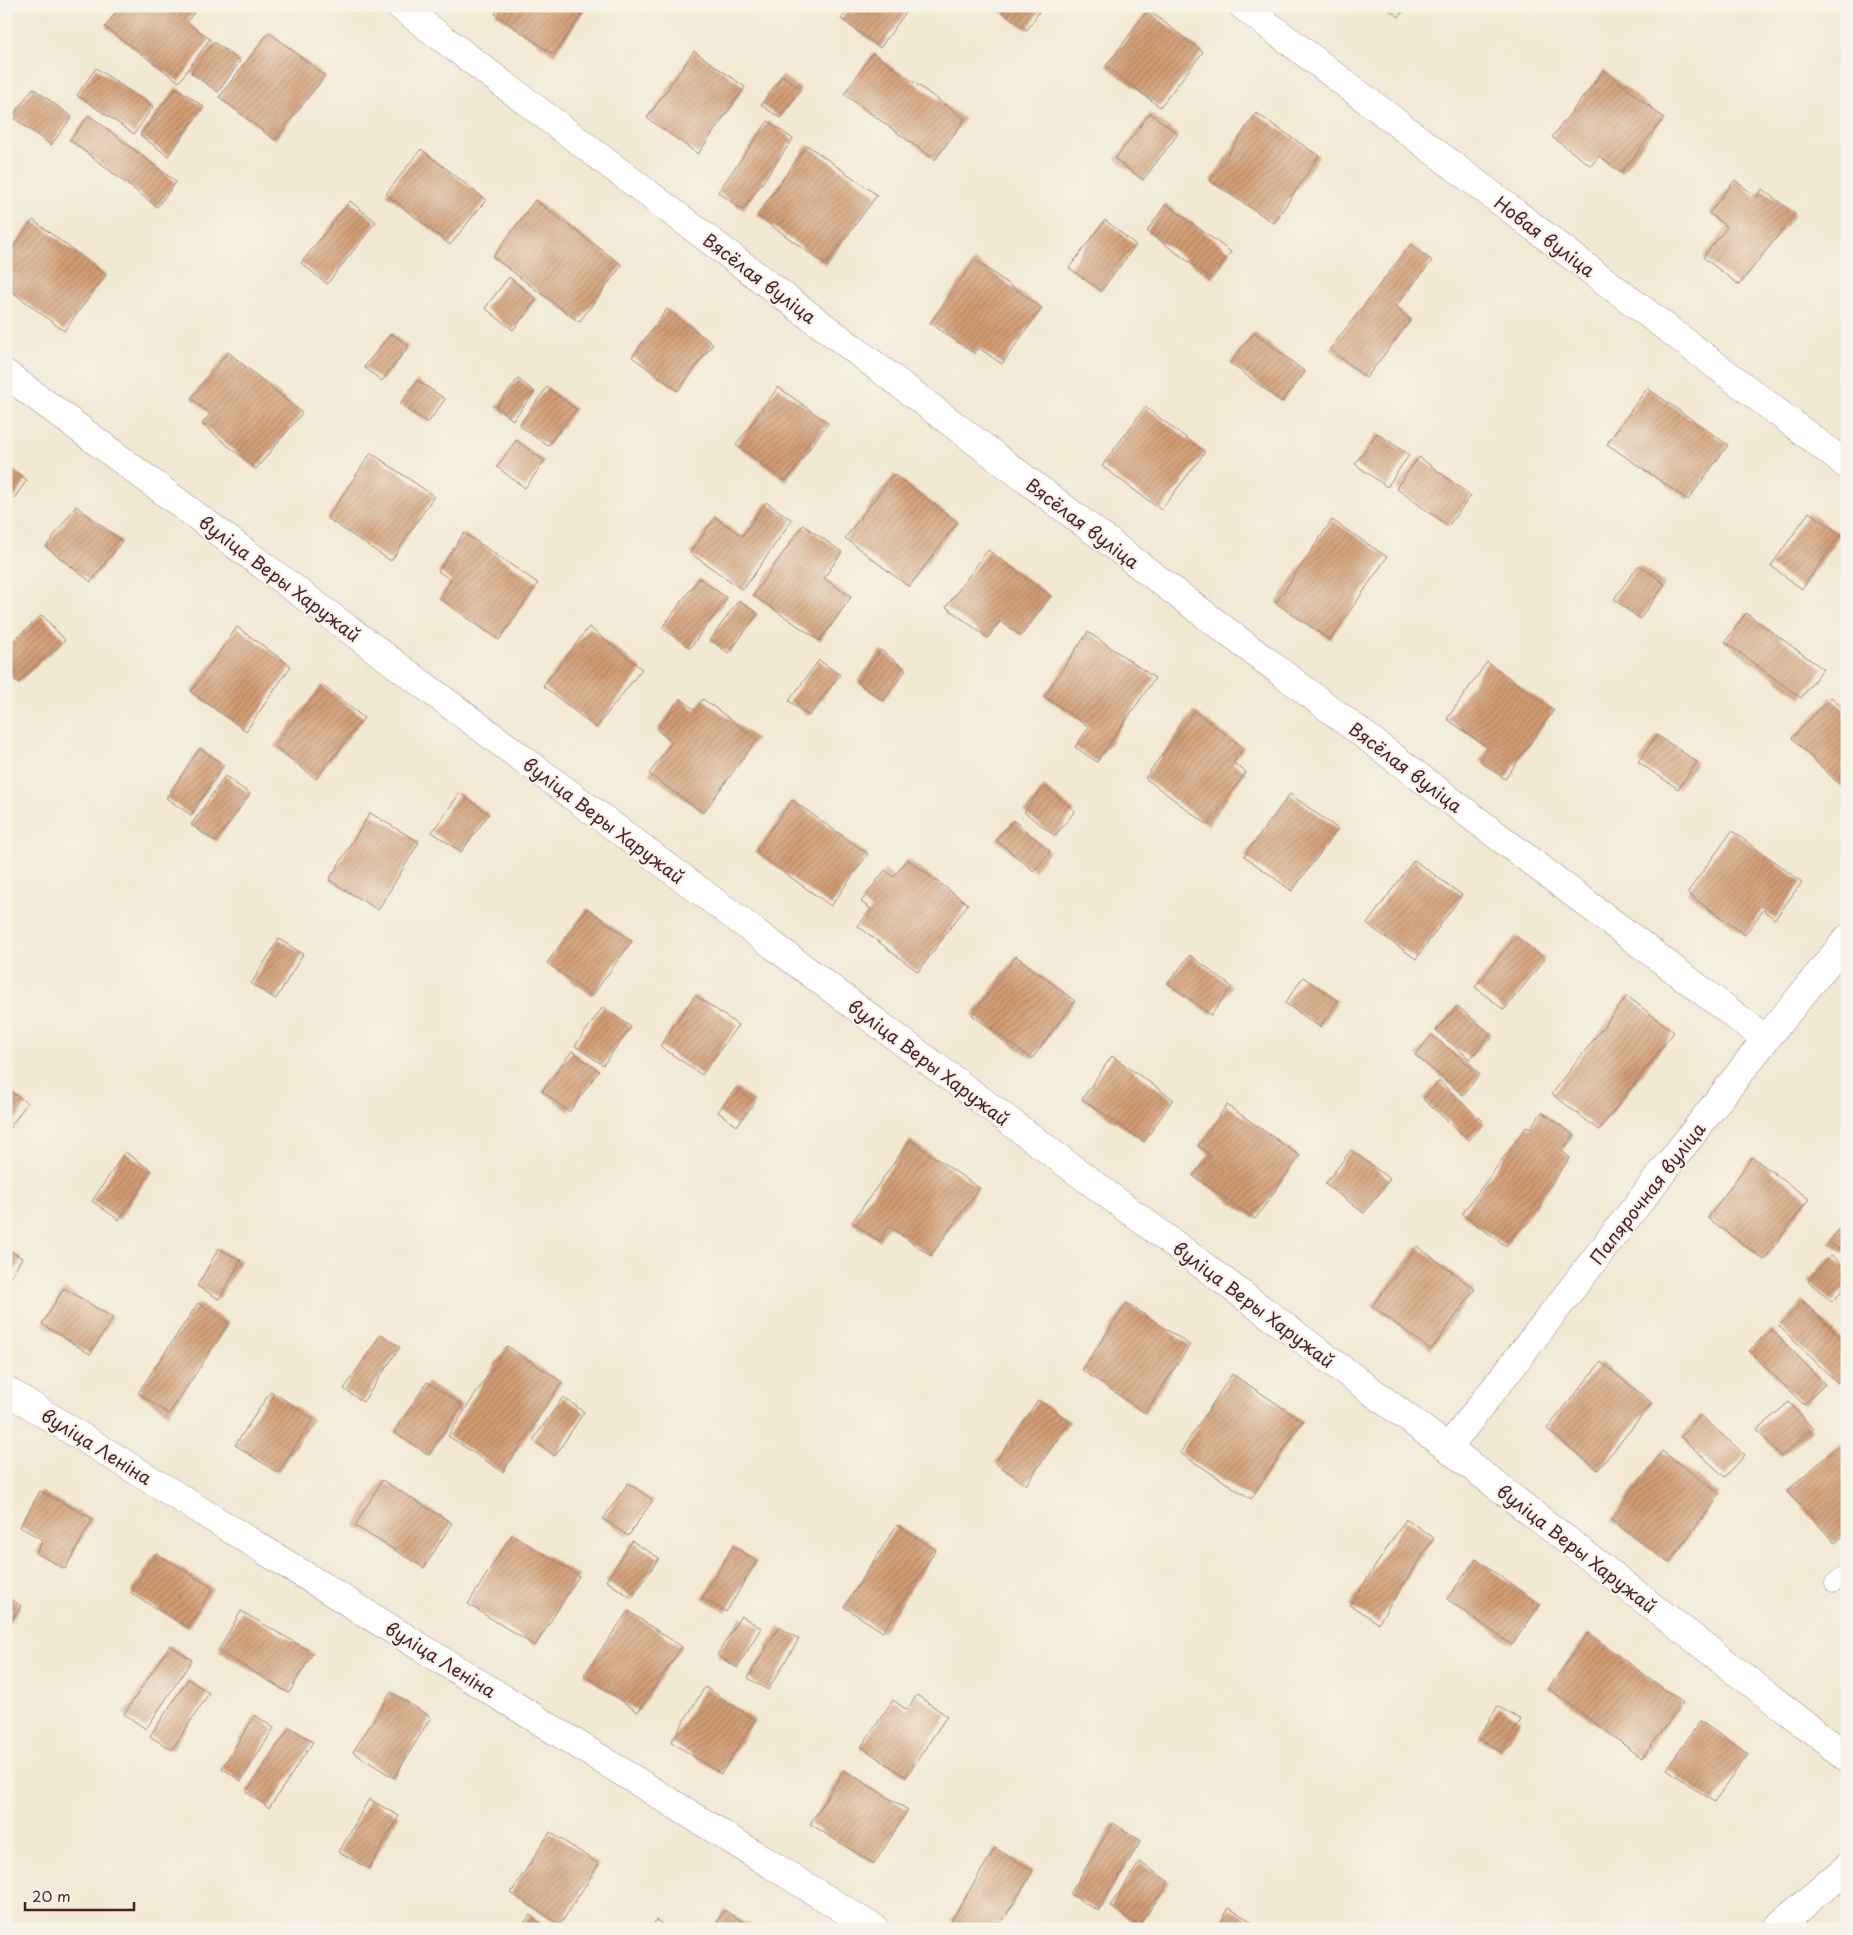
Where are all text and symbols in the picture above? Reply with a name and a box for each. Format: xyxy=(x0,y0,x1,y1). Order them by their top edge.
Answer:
street label: Новая вуліца xyxy=(1489,189,1601,283)
street label: Вясёлая вуліца xyxy=(698,226,822,330)
street label: Вясёлая вуліца xyxy=(1021,471,1145,575)
street label: вуліца Веры Харужай xyxy=(194,508,366,648)
street label: Вясёлая вуліца xyxy=(1344,715,1468,819)
street label: вуліца Веры Харужай xyxy=(518,750,690,890)
street label: вуліца Веры Харужай xyxy=(843,992,1015,1132)
street label: Папярочная вуліца xyxy=(1583,1116,1711,1270)
street label: вуліца Веры Харужай xyxy=(1168,1234,1340,1374)
street label: вуліца Леніна xyxy=(36,1401,158,1491)
street label: вуліца Веры Харужай xyxy=(1492,1477,1662,1619)
street label: вуліца Леніна xyxy=(380,1614,502,1704)
scale bar xyxy=(25,1880,134,1912)
text: 20 m xyxy=(32,1884,71,1907)

